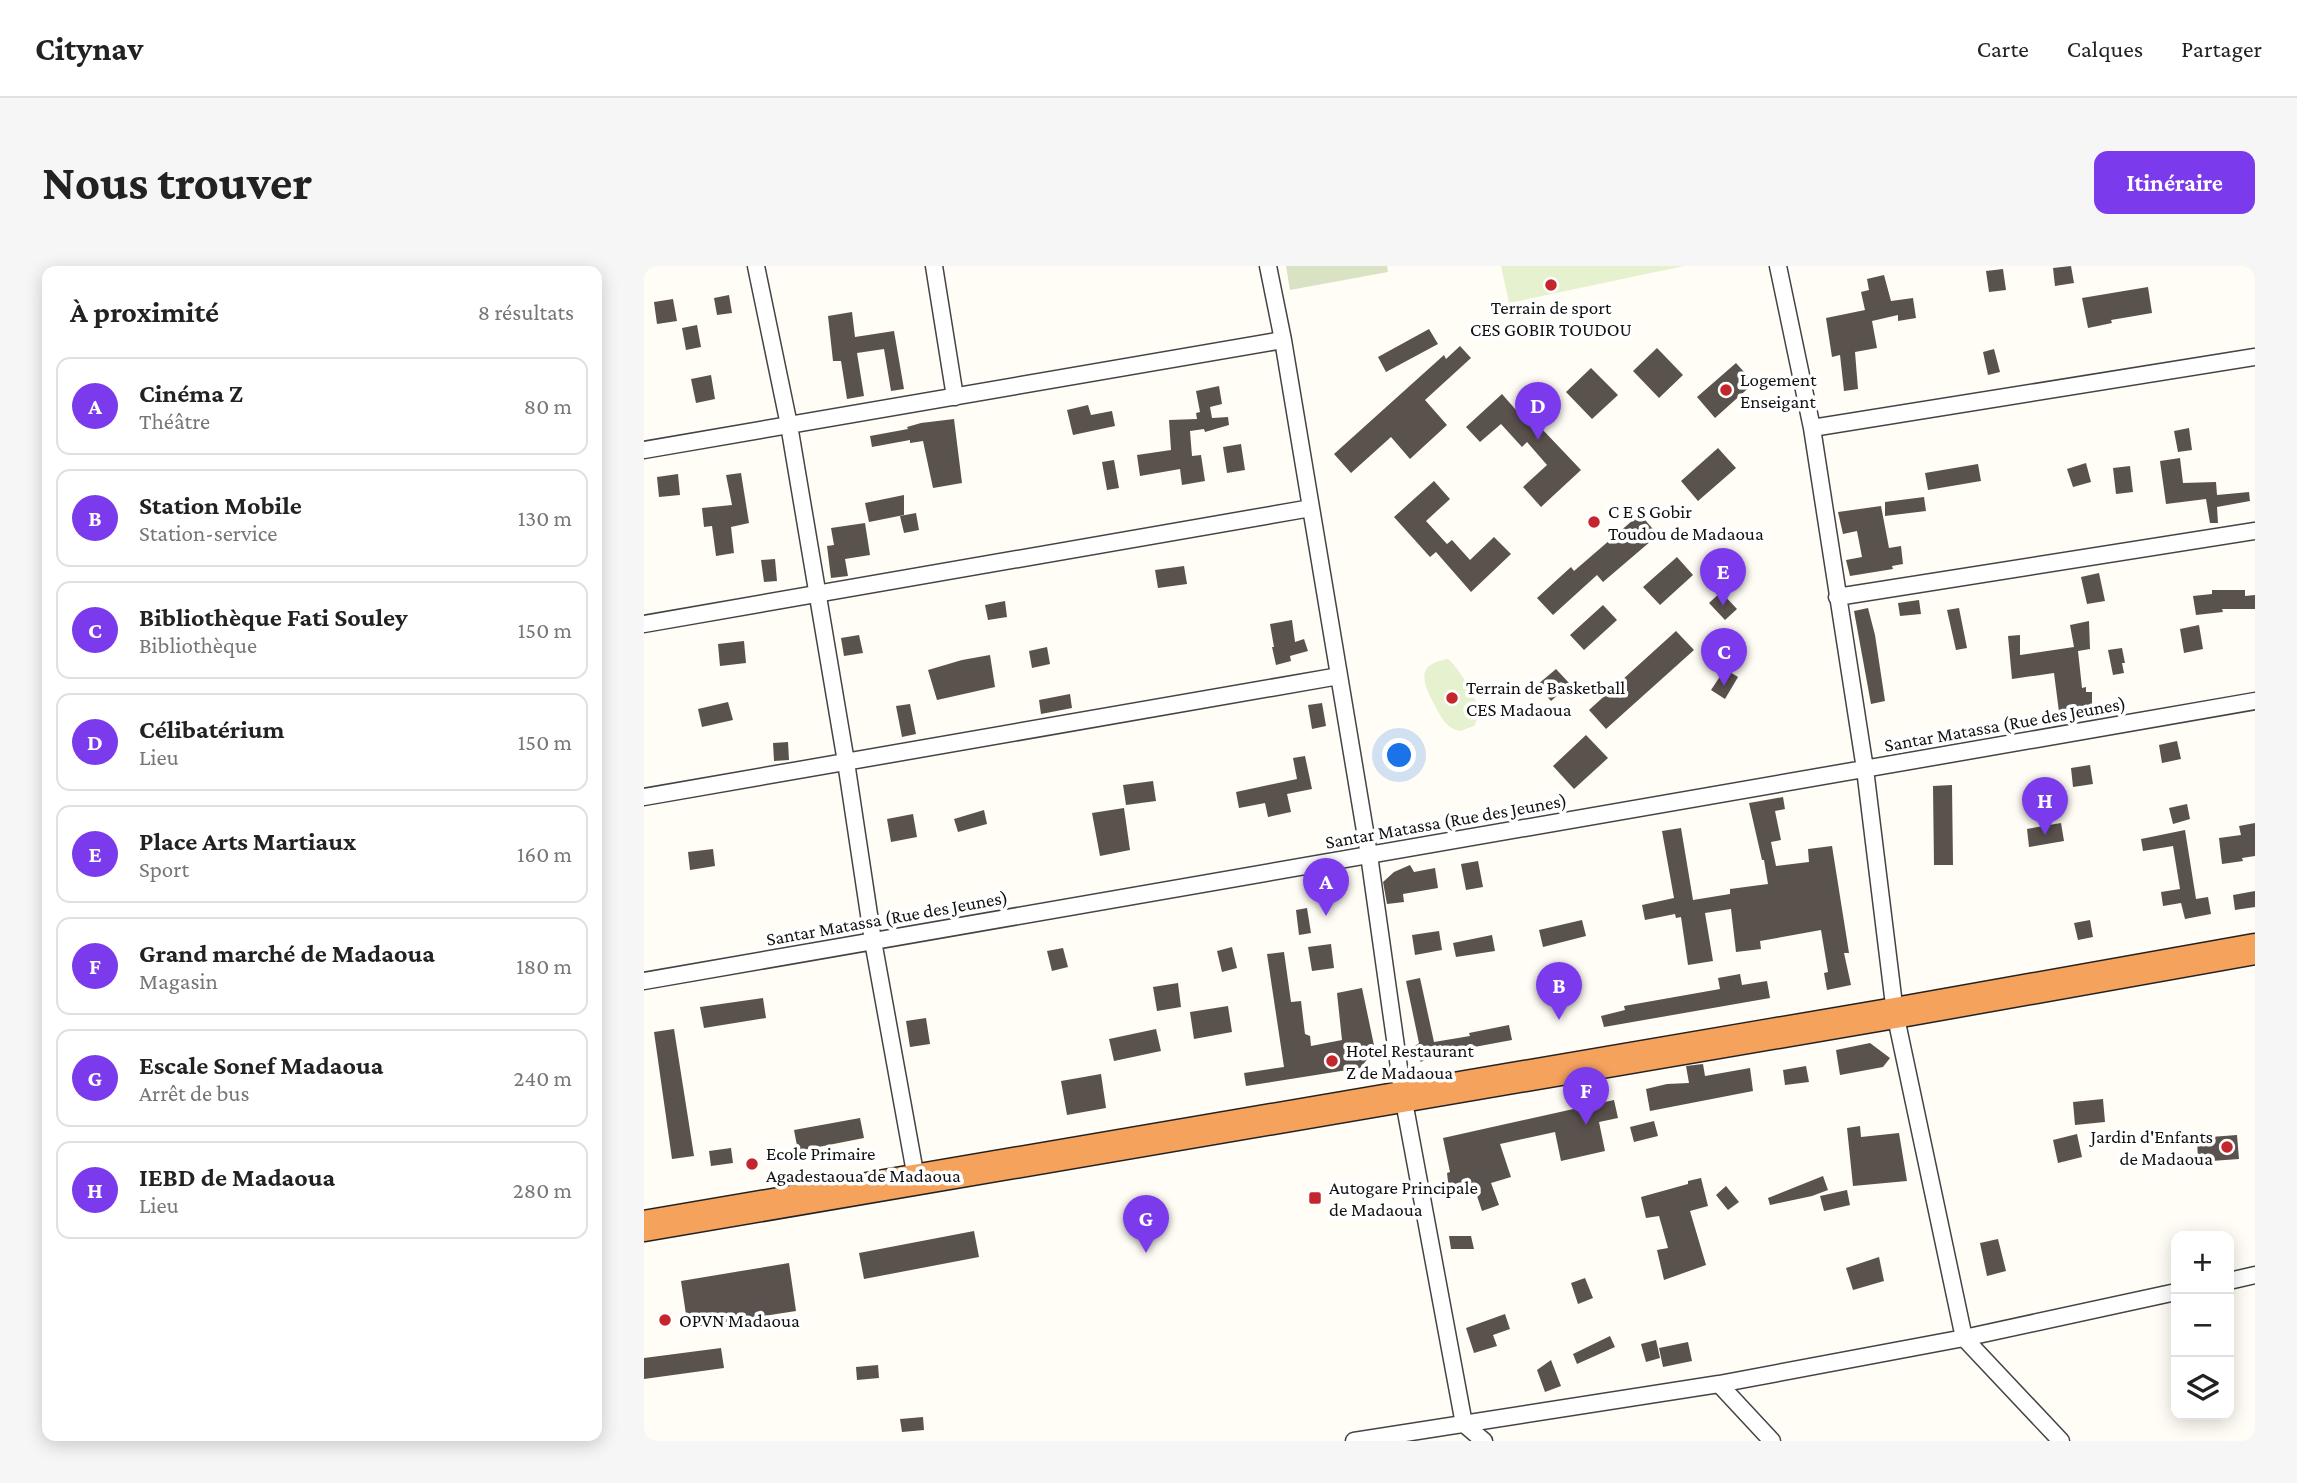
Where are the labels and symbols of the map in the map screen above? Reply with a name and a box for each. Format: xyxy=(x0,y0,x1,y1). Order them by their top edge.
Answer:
marker: Terrain de sport CES GOBIR TOUDOU xyxy=(1543,277,1559,293)
place label: Terrain de sport CES GOBIR TOUDOU xyxy=(1470,297,1632,340)
place label: Logement Enseigant xyxy=(1740,369,1817,412)
pin: D xyxy=(1515,382,1561,440)
marker: Logement Enseigant xyxy=(1718,382,1734,398)
place label: C E S Gobir Toudou de Madaoua xyxy=(1608,501,1764,544)
marker: C E S Gobir Toudou de Madaoua xyxy=(1586,514,1602,530)
pin: E xyxy=(1700,548,1746,606)
pin: C xyxy=(1701,628,1747,686)
place label: Terrain de Basketball CES Madaoua xyxy=(1466,677,1625,720)
marker: Terrain de Basketball CES Madaoua xyxy=(1444,690,1460,706)
street label: Santar Matassa (Rue des Jeunes) xyxy=(1883,692,2128,757)
your location xyxy=(1382,738,1416,772)
pin: H xyxy=(2022,777,2068,835)
street label: Santar Matassa (Rue des Jeunes) xyxy=(1324,789,1569,854)
pin: A xyxy=(1303,858,1349,916)
street label: Santar Matassa (Rue des Jeunes) xyxy=(765,886,1010,951)
pin: B xyxy=(1536,962,1582,1020)
place label: Hotel Restaurant Z de Madaoua xyxy=(1346,1040,1475,1083)
marker: Hotel Restaurant Z de Madaoua xyxy=(1324,1053,1340,1069)
pin: F xyxy=(1563,1067,1609,1125)
place label: Jardin d'Enfants de Madaoua xyxy=(2088,1126,2213,1169)
marker: Jardin d'Enfants de Madaoua xyxy=(2219,1139,2235,1155)
place label: Ecole Primaire Agadestaoua de Madaoua xyxy=(766,1143,961,1186)
marker: Ecole Primaire Agadestaoua de Madaoua xyxy=(744,1156,760,1172)
place label: Autogare Principale de Madaoua xyxy=(1329,1177,1478,1220)
marker: Autogare Principale de Madaoua xyxy=(1307,1190,1323,1206)
pin: G xyxy=(1123,1195,1169,1253)
place label: OPVN Madaoua xyxy=(679,1310,800,1331)
marker: OPVN Madaoua xyxy=(657,1312,673,1328)

